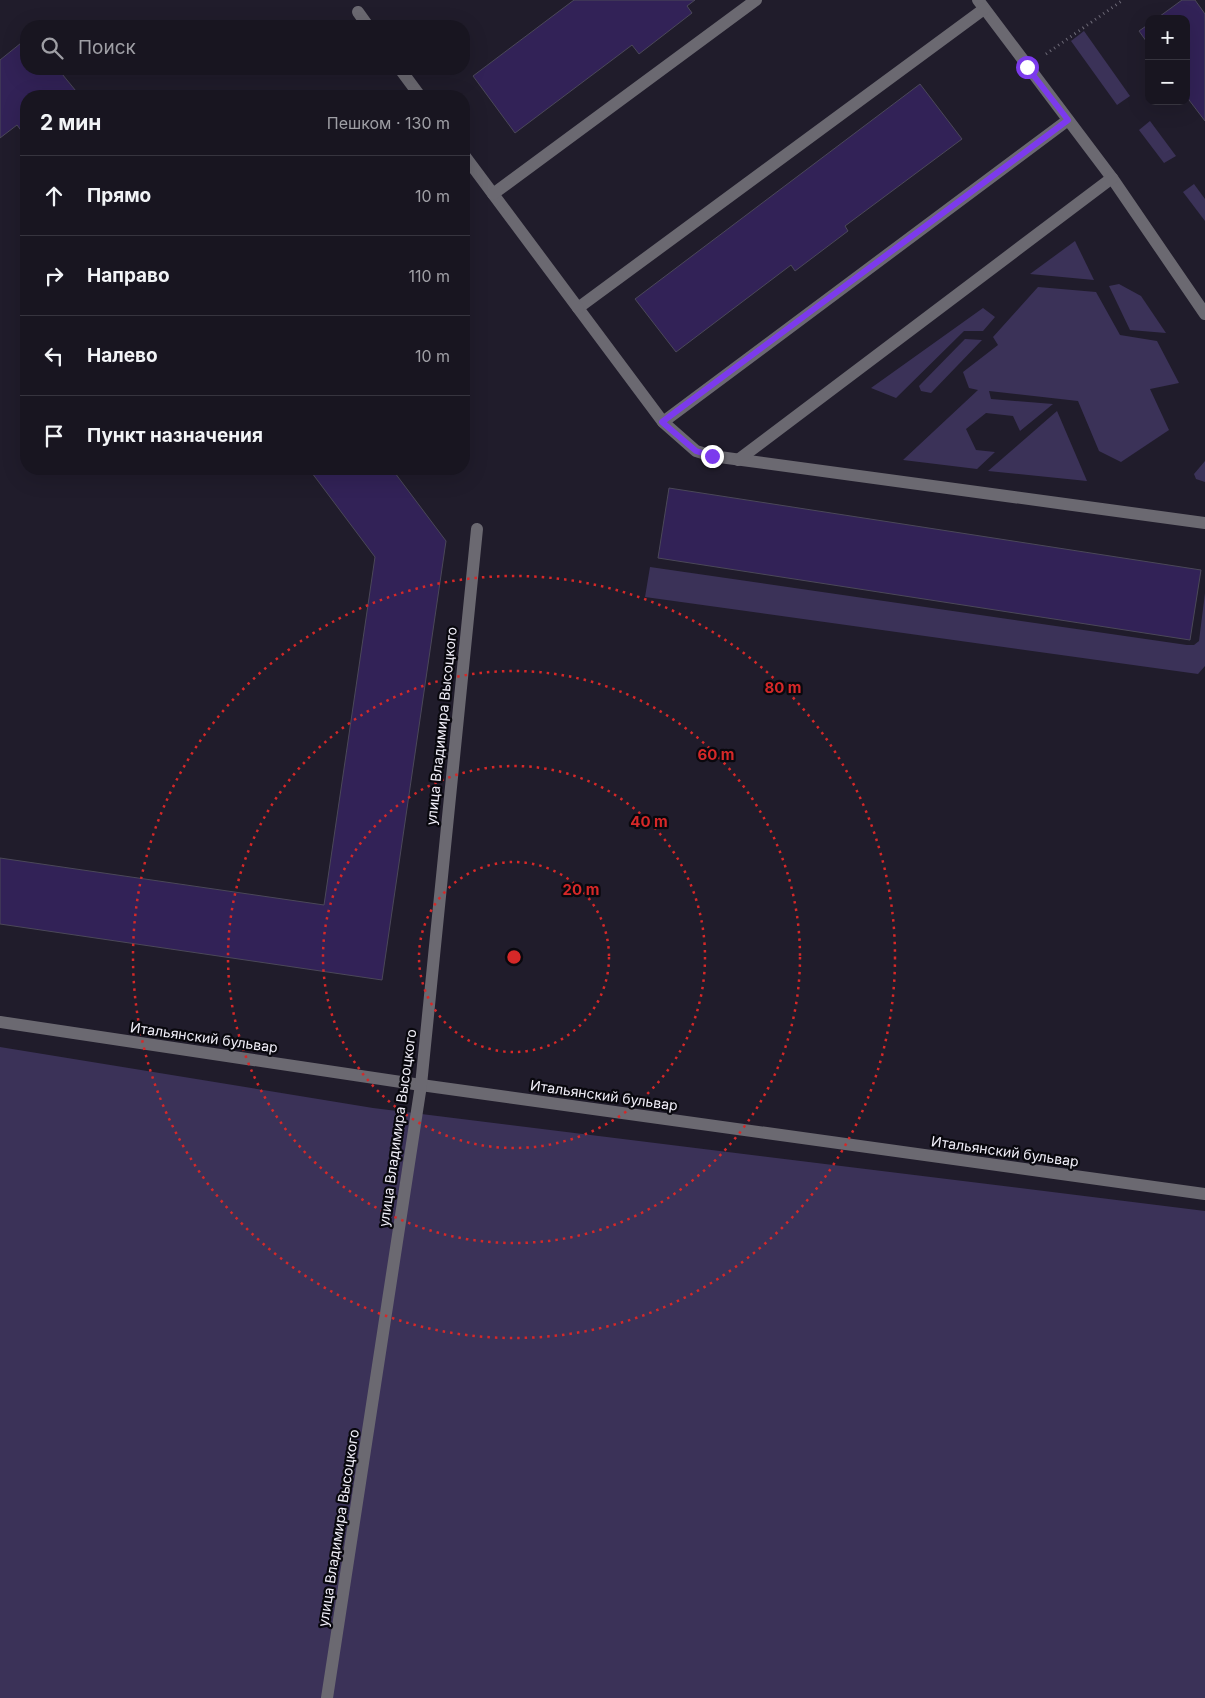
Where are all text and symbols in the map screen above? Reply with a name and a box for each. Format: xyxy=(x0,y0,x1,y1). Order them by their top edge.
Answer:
map controls xyxy=(1145,15,1190,105)
button: + xyxy=(1145,15,1190,60)
search box xyxy=(20,20,470,75)
icon: search xyxy=(38,34,66,62)
text: Поиск xyxy=(78,36,136,59)
route start xyxy=(1016,56,1039,79)
button: − xyxy=(1145,60,1190,105)
text: 2 мин xyxy=(40,110,101,135)
text: Пешком · 130 m xyxy=(327,113,450,133)
icon: ahead xyxy=(40,182,68,210)
text: Прямо xyxy=(87,184,151,207)
text: 10 m xyxy=(415,186,450,206)
icon: right xyxy=(40,262,68,290)
text: Направо xyxy=(87,264,170,287)
text: 110 m xyxy=(408,266,450,286)
icon: left xyxy=(40,342,68,370)
text: Налево xyxy=(87,344,158,367)
text: 10 m xyxy=(415,346,450,366)
icon: arrive xyxy=(40,422,68,450)
text: Пункт назначения xyxy=(87,424,263,447)
route end xyxy=(701,445,724,468)
street label: улица Владимира Высоцкого xyxy=(422,626,460,826)
text: 80 m xyxy=(764,678,802,697)
text: 60 m xyxy=(697,745,735,764)
text: 40 m xyxy=(630,812,668,831)
text: 20 m xyxy=(563,880,599,899)
centre of rings xyxy=(505,948,523,966)
street label: Итальянский бульвар xyxy=(129,1018,279,1056)
street label: улица Владимира Высоцкого xyxy=(375,1028,419,1228)
street label: Итальянский бульвар xyxy=(529,1076,679,1114)
street label: Итальянский бульвар xyxy=(930,1132,1080,1170)
street label: улица Владимира Высоцкого xyxy=(314,1428,362,1628)

